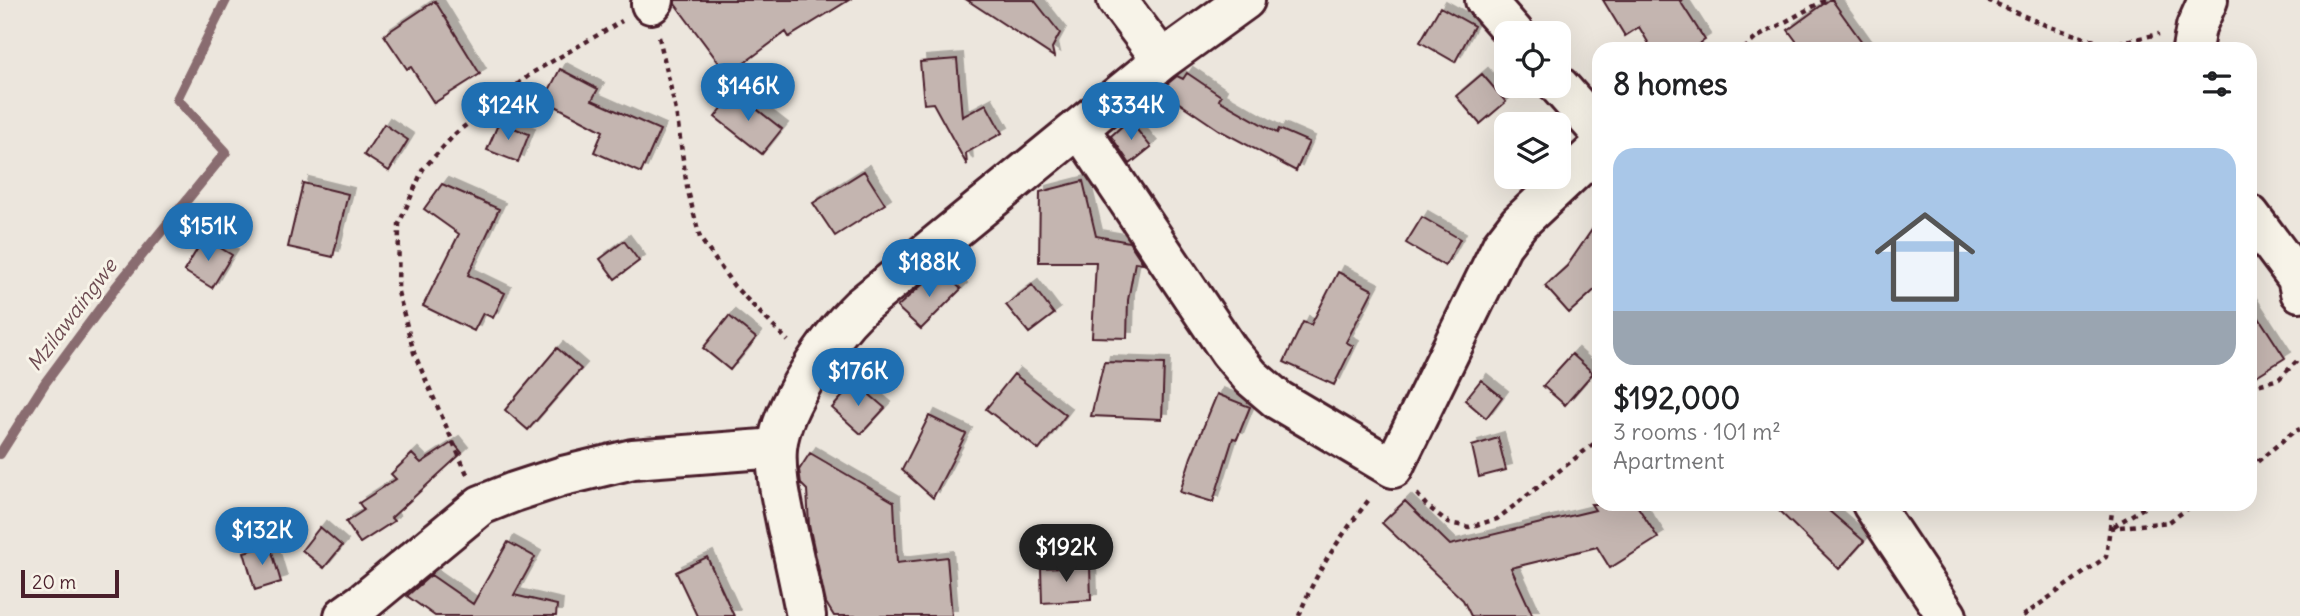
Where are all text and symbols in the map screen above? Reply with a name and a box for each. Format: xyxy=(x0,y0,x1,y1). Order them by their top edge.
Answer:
map controls xyxy=(1494,21,1571,189)
button: locate xyxy=(1494,21,1571,98)
pin: $146K xyxy=(699,64,797,123)
text: 8 homes xyxy=(1613,65,1728,103)
icon: filters xyxy=(2198,65,2236,103)
text: $146K xyxy=(717,71,779,100)
pin: $124K xyxy=(459,82,557,142)
pin: $334K xyxy=(1082,82,1180,142)
text: $124K xyxy=(477,90,539,119)
text: $334K xyxy=(1098,90,1164,119)
button: layers xyxy=(1494,112,1571,189)
icon: home xyxy=(1862,194,1988,320)
pin: $151K xyxy=(159,204,257,263)
text: $151K xyxy=(179,211,237,240)
pin: $188K xyxy=(880,240,978,299)
text: $188K xyxy=(898,247,960,276)
water label: Mzilawaingwe xyxy=(21,252,123,376)
pin: $176K xyxy=(809,348,907,408)
text: $176K xyxy=(828,356,888,385)
text: $192,000 xyxy=(1613,379,1740,417)
text: 3 rooms · 101 m² xyxy=(1613,417,1781,446)
text: Apartment xyxy=(1613,446,1725,475)
pin: $132K xyxy=(213,508,311,567)
text: $132K xyxy=(231,515,293,544)
pin: $192K xyxy=(1017,524,1115,584)
text: $192K xyxy=(1035,532,1097,561)
scale bar xyxy=(21,567,119,599)
text: 20 m xyxy=(32,570,76,594)

